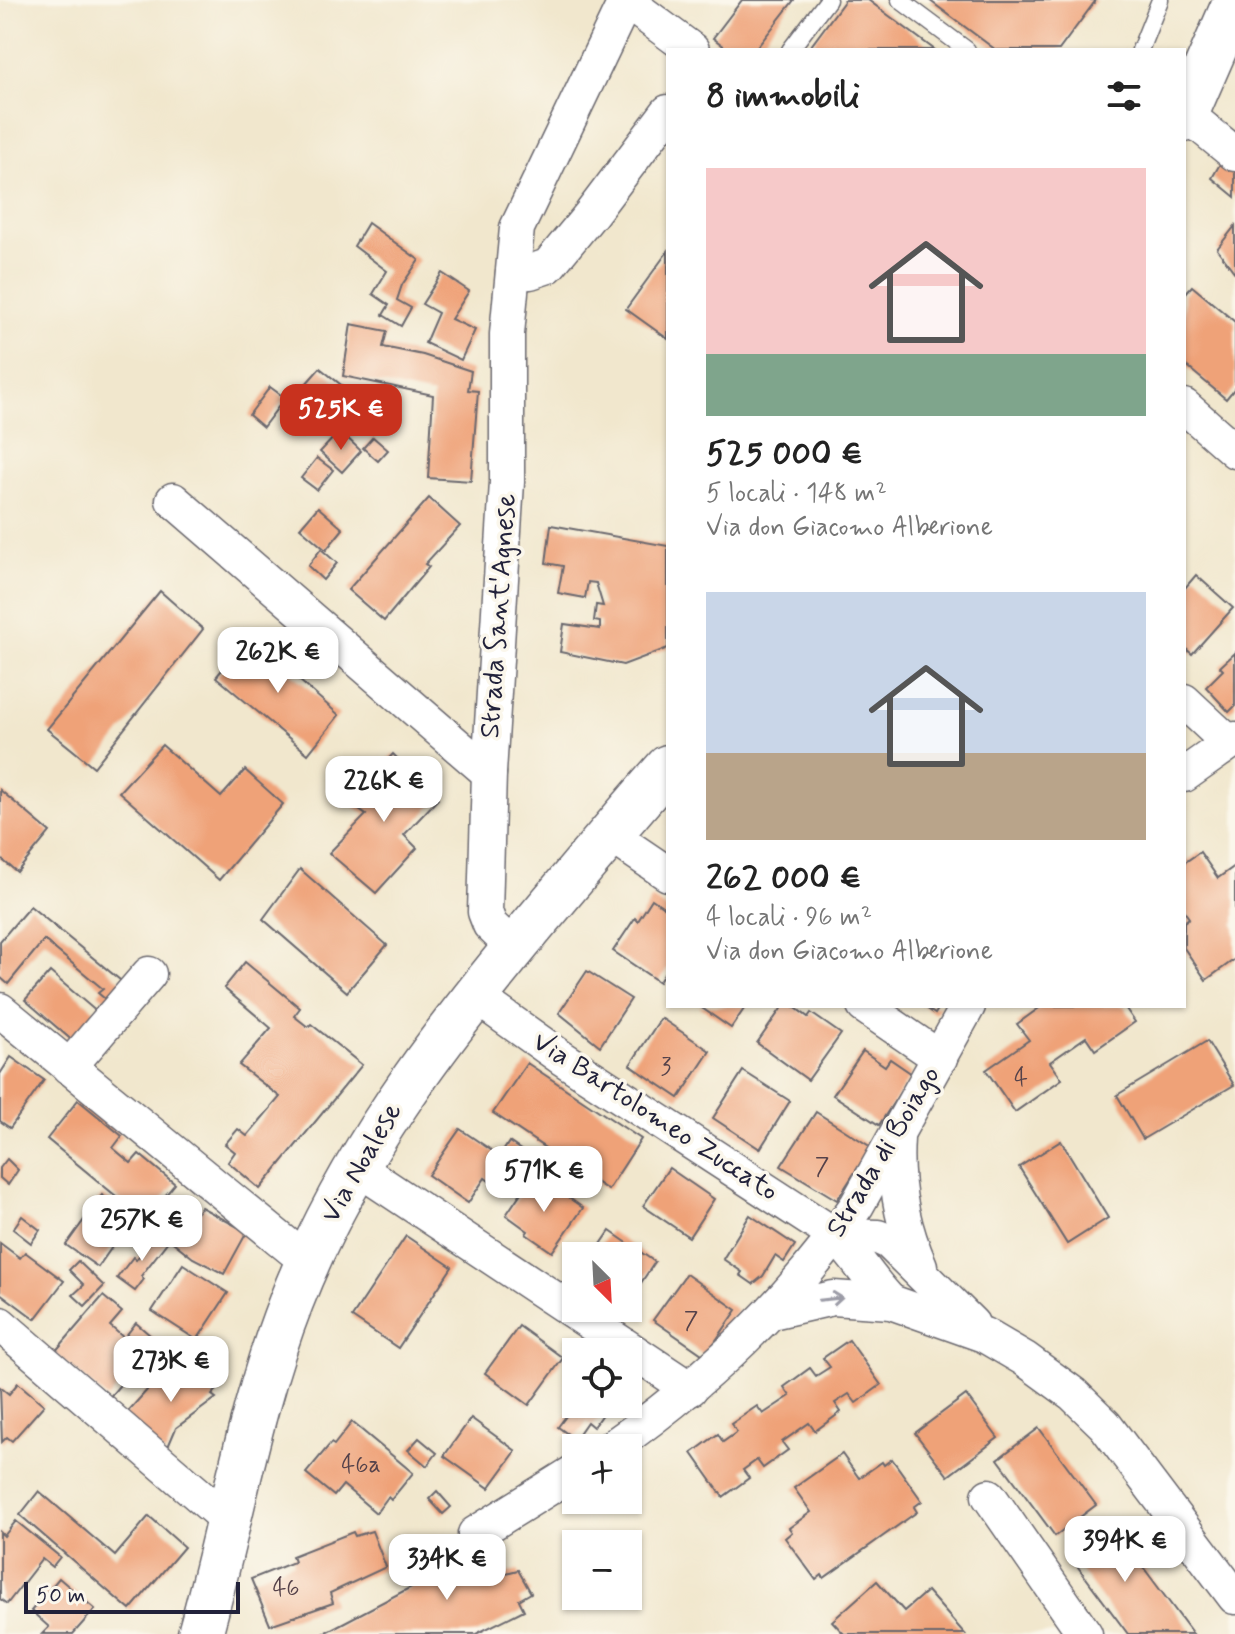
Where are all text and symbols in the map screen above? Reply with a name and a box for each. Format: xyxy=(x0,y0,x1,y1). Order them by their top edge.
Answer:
text: 8 immobili xyxy=(706,74,860,119)
icon: filters xyxy=(1102,74,1146,118)
icon: home xyxy=(854,220,998,364)
pin: 525K € xyxy=(276,384,406,452)
text: 525K € xyxy=(298,393,384,427)
text: 525 000 € xyxy=(706,432,863,477)
text: 5 locali · 148 m² xyxy=(706,477,887,511)
street label: Strada Sant'Agnese xyxy=(472,492,526,740)
text: Via don Giacomo Alberione xyxy=(706,511,993,545)
pin: 262K € xyxy=(213,627,343,695)
text: 262K € xyxy=(235,636,321,670)
icon: home xyxy=(854,644,998,788)
pin: 226K € xyxy=(319,756,449,824)
text: 226K € xyxy=(343,765,425,799)
text: 262 000 € xyxy=(706,856,861,901)
text: 4 locali · 96 m² xyxy=(706,901,872,935)
text: Via don Giacomo Alberione xyxy=(706,935,993,969)
street label: Via Bartolomeo Zuccato xyxy=(525,1024,785,1210)
house number: 3 xyxy=(661,1052,672,1083)
street label: Strada di Boiago xyxy=(818,1060,950,1244)
house number: 4 xyxy=(1014,1063,1028,1094)
street label: Via Noalese xyxy=(313,1096,411,1230)
pin: 571K € xyxy=(479,1146,609,1214)
house number: 7 xyxy=(815,1152,829,1183)
text: 571K € xyxy=(503,1155,585,1189)
pin: 257K € xyxy=(77,1195,207,1263)
text: 257K € xyxy=(100,1204,184,1238)
north arrow xyxy=(562,1242,642,1322)
map controls xyxy=(562,1242,642,1610)
one-way arrow xyxy=(817,1291,844,1306)
house number: 7 xyxy=(684,1306,698,1337)
pin: 273K € xyxy=(106,1336,236,1404)
button: locate xyxy=(562,1338,642,1418)
text: 273K € xyxy=(132,1345,210,1379)
button: + xyxy=(562,1434,642,1514)
house number: 46a xyxy=(341,1450,381,1481)
pin: 394K € xyxy=(1060,1516,1190,1584)
text: 394K € xyxy=(1083,1525,1168,1559)
button: − xyxy=(562,1530,642,1610)
pin: 334K € xyxy=(382,1534,512,1602)
text: 334K € xyxy=(407,1543,487,1577)
house number: 46 xyxy=(272,1573,300,1604)
scale bar xyxy=(24,1578,240,1614)
text: 50 m xyxy=(36,1582,85,1610)

